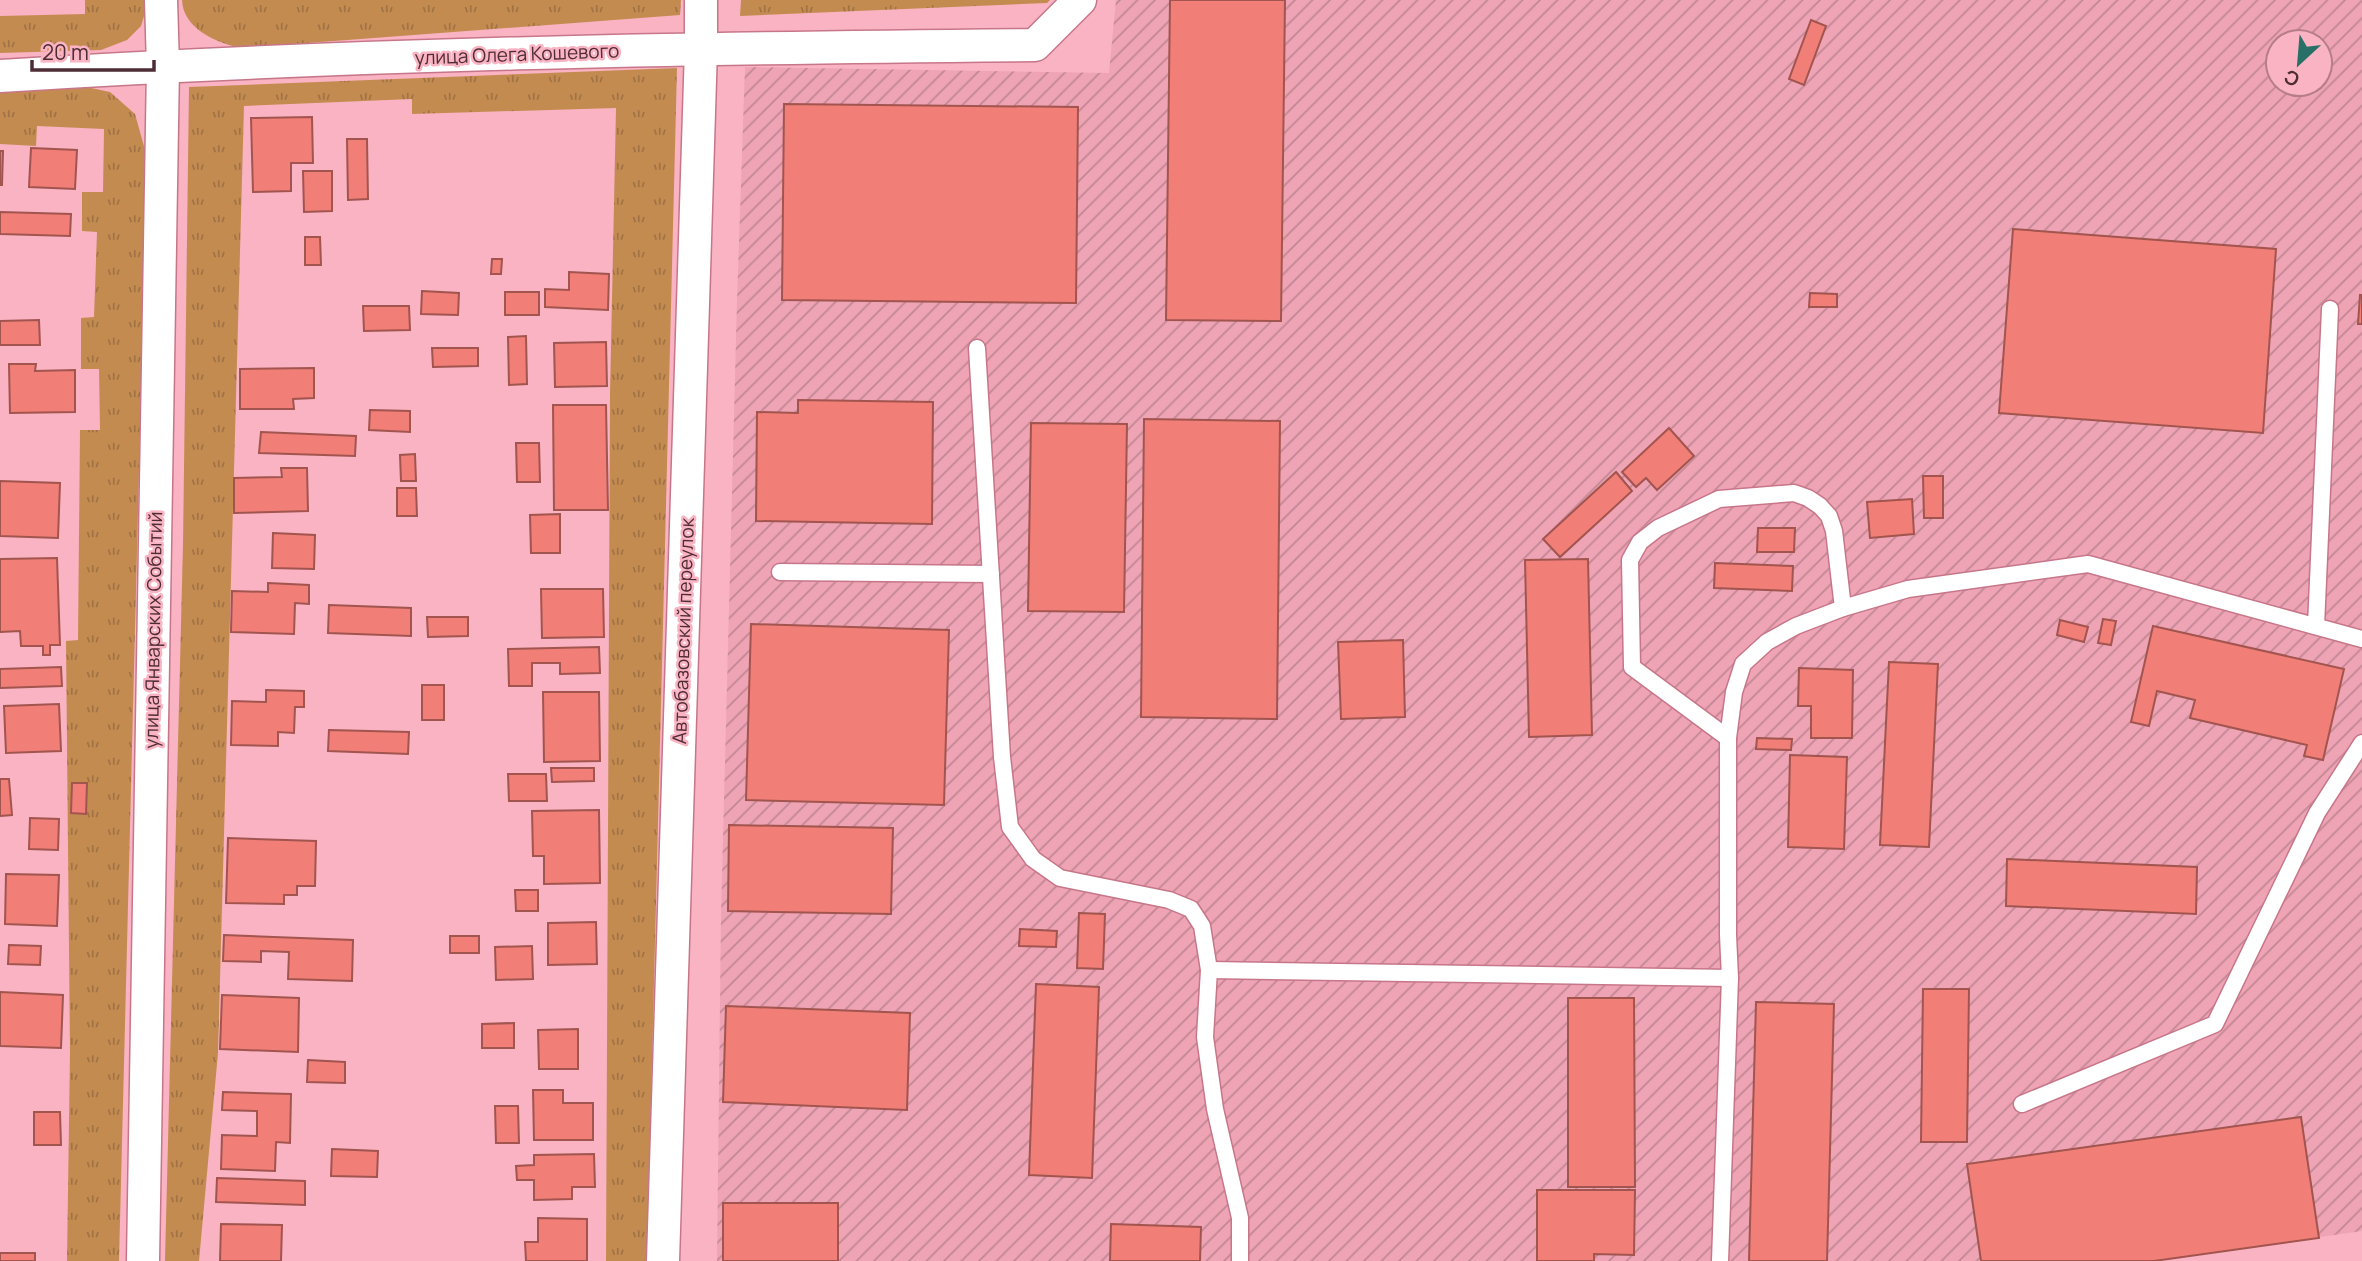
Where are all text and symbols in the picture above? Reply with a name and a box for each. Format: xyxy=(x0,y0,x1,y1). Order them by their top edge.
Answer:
scale bar xyxy=(32,28,154,72)
north arrow xyxy=(2264,28,2334,98)
street label: улица Олега Кошевого xyxy=(414,37,620,71)
text: 20 m xyxy=(42,38,89,66)
text: С xyxy=(2280,64,2304,93)
street label: улица Январских Событий xyxy=(138,511,168,749)
street label: Автобазовский переулок xyxy=(666,517,700,745)

